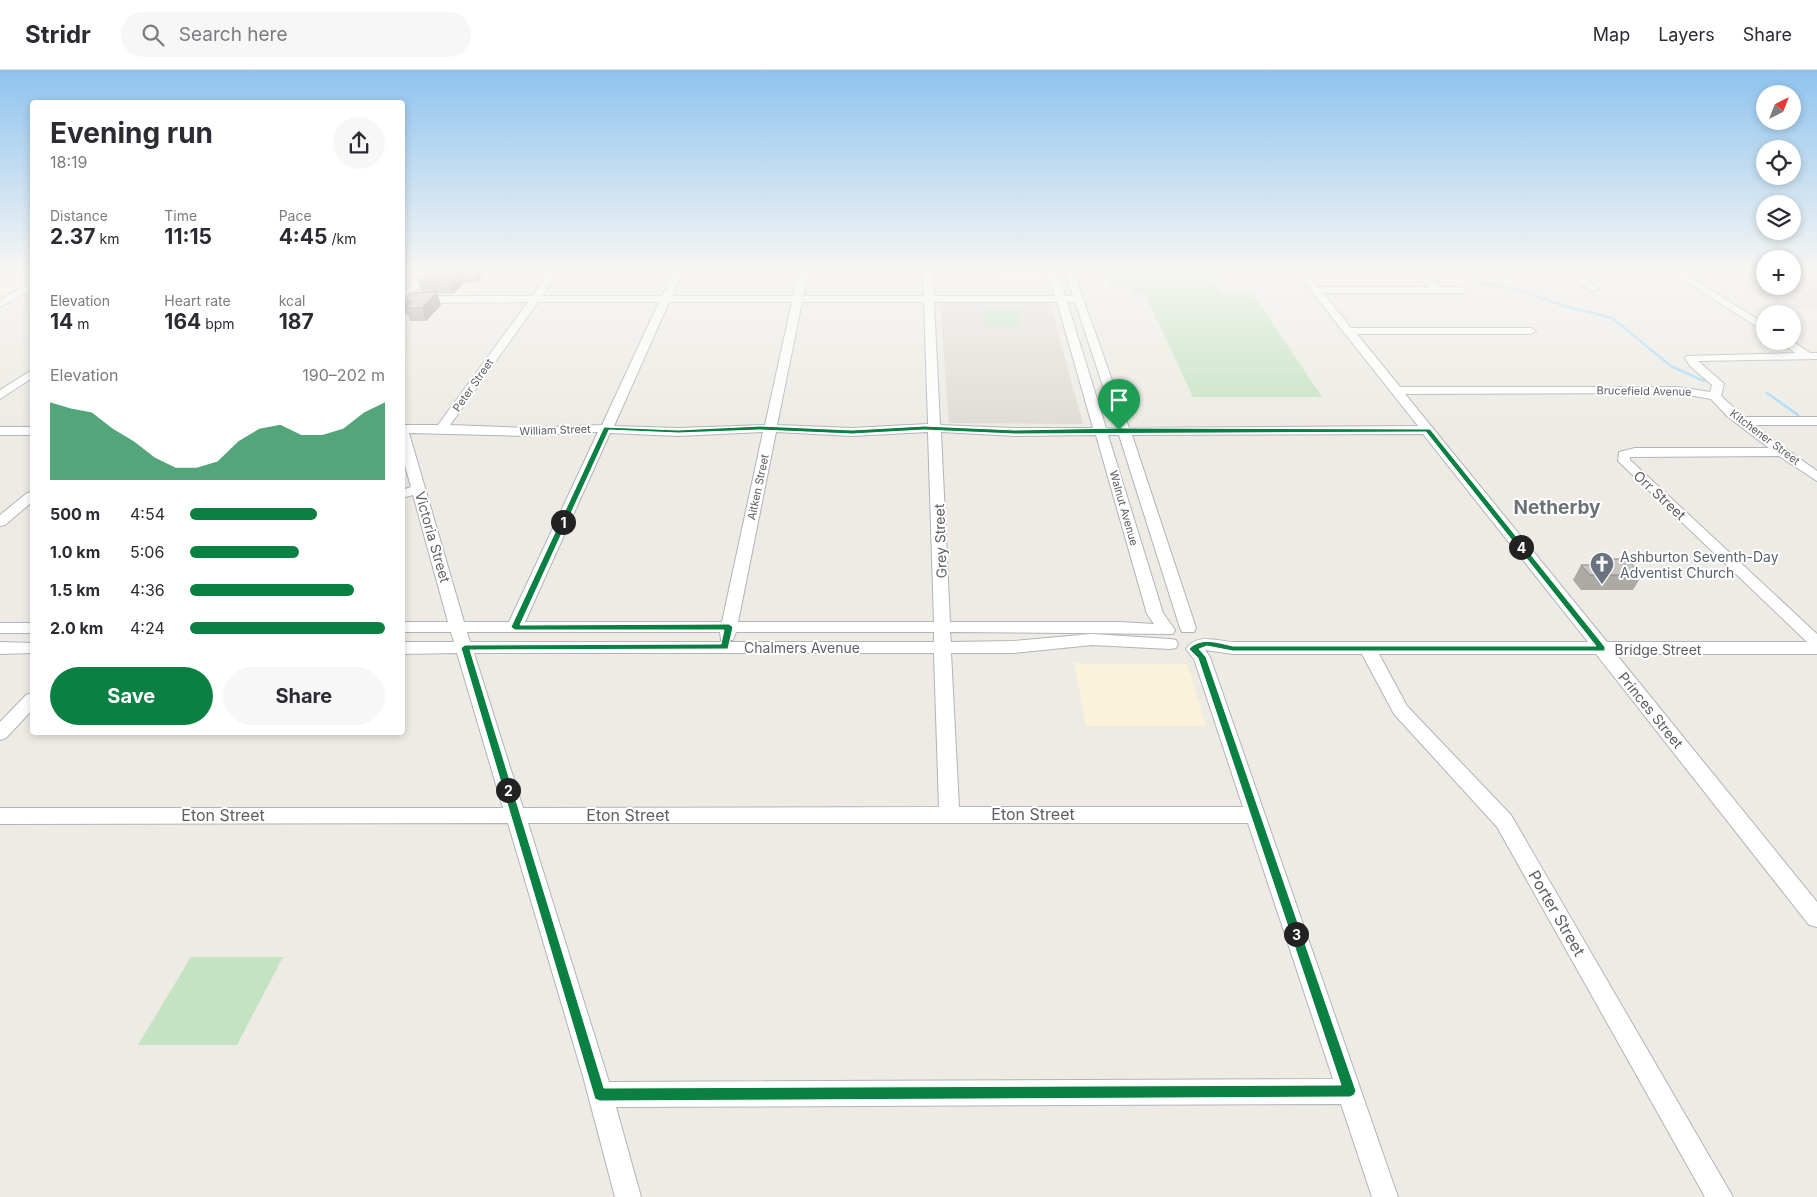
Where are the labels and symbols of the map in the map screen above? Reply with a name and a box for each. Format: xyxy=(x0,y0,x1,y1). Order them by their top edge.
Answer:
north arrow xyxy=(1756,85,1801,130)
street label: Peter Street xyxy=(450,355,497,414)
pin xyxy=(1098,379,1140,430)
street label: Brucefield Avenue xyxy=(1596,383,1692,399)
street label: Kitchener Street xyxy=(1727,406,1803,468)
street label: William Street xyxy=(519,422,591,438)
street label: Aitken Street xyxy=(744,453,772,521)
street label: Orr Street xyxy=(1630,467,1690,524)
street label: Walnut Avenue xyxy=(1107,469,1141,547)
street label: Victoria Street xyxy=(412,489,454,585)
district label: Netherby xyxy=(1513,496,1601,519)
street label: Grey Street xyxy=(930,503,950,579)
pin: 1 xyxy=(550,510,576,534)
pin: 4 xyxy=(1508,534,1534,560)
place label: Ashburton Seventh-Day Adventist Church xyxy=(1620,548,1779,581)
church icon: Ashburton Seventh-Day Adventist Church xyxy=(1589,551,1615,585)
street label: Chalmers Avenue xyxy=(744,639,860,656)
street label: Bridge Street xyxy=(1615,641,1702,658)
street label: Princes Street xyxy=(1615,668,1687,752)
pin: 2 xyxy=(496,778,520,802)
street label: Eton Street xyxy=(991,804,1075,824)
street label: Eton Street xyxy=(181,805,265,825)
street label: Eton Street xyxy=(586,805,670,825)
street label: Porter Street xyxy=(1524,866,1590,960)
pin: 3 xyxy=(1284,922,1308,946)

